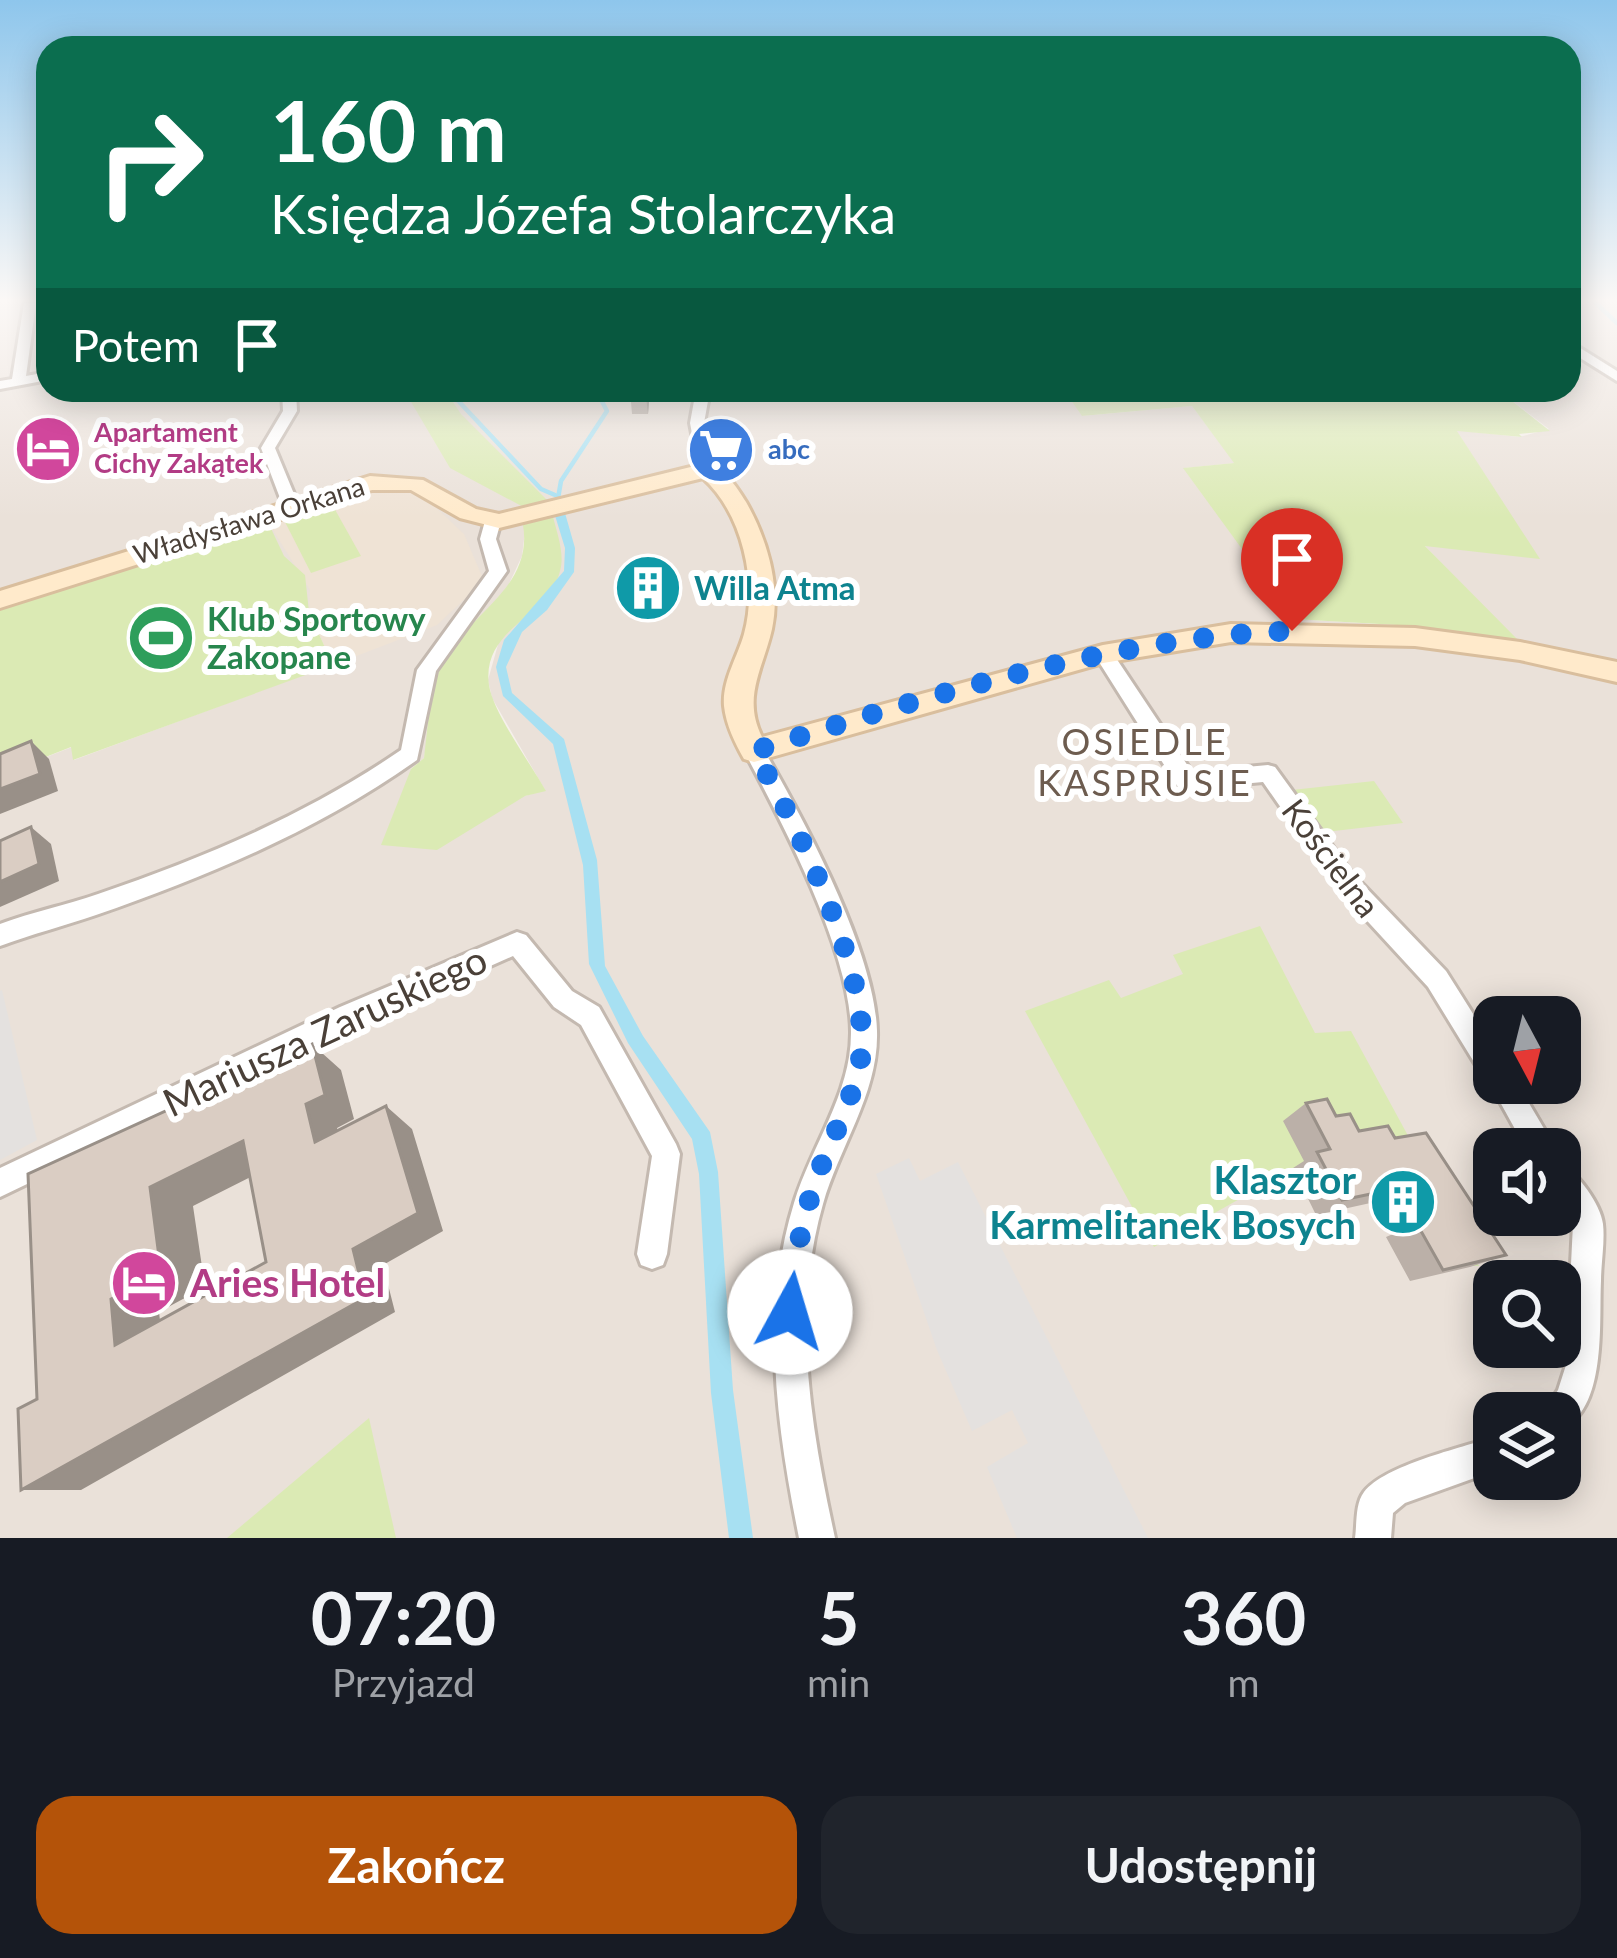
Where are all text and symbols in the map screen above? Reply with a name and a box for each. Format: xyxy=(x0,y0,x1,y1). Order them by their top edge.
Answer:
text: 160 m xyxy=(270,79,507,180)
icon: right xyxy=(72,84,228,240)
text: Księdza Józefa Stolarczyka xyxy=(270,181,896,246)
icon: arrive xyxy=(224,312,290,378)
text: Potem xyxy=(72,318,200,372)
hotel icon: Apartament Cichy Zakątek xyxy=(13,414,83,484)
place label: Apartament Cichy Zakątek xyxy=(93,415,264,479)
supermarket icon: abc xyxy=(686,415,756,485)
place label: abc xyxy=(768,432,810,465)
street label: Władysława Orkana xyxy=(129,469,368,570)
pin xyxy=(1241,508,1343,631)
icon: arrive xyxy=(1259,526,1325,592)
building icon: Willa Atma xyxy=(613,553,683,623)
place label: Willa Atma xyxy=(694,567,856,607)
place label: Klub Sportowy Zakopane xyxy=(207,598,426,676)
sports icon: Klub Sportowy Zakopane xyxy=(126,603,196,673)
district label: OSIEDLE KASPRUSIE xyxy=(1037,719,1253,804)
street label: Kościelna xyxy=(1275,791,1389,924)
street label: Mariusza Zaruskiego xyxy=(156,935,494,1125)
north arrow xyxy=(1473,996,1581,1104)
map controls xyxy=(1473,996,1581,1500)
button: sound xyxy=(1473,1128,1581,1236)
place label: Klasztor Karmelitanek Bosych xyxy=(989,1156,1356,1247)
building icon: Klasztor Karmelitanek Bosych xyxy=(1368,1167,1438,1237)
hotel icon: Aries Hotel xyxy=(109,1248,179,1318)
position arrow xyxy=(727,1249,853,1375)
place label: Aries Hotel xyxy=(189,1259,385,1305)
button: search xyxy=(1473,1260,1581,1368)
button: layers xyxy=(1473,1392,1581,1500)
text: 07:20 xyxy=(311,1574,496,1660)
text: 5 xyxy=(818,1574,860,1660)
text: 360 xyxy=(1181,1574,1306,1660)
text: Przyjazd xyxy=(332,1659,475,1705)
text: min xyxy=(807,1659,870,1705)
text: m xyxy=(1228,1659,1260,1705)
button: Zakończ xyxy=(36,1796,797,1934)
button: Udostępnij xyxy=(821,1796,1581,1934)

